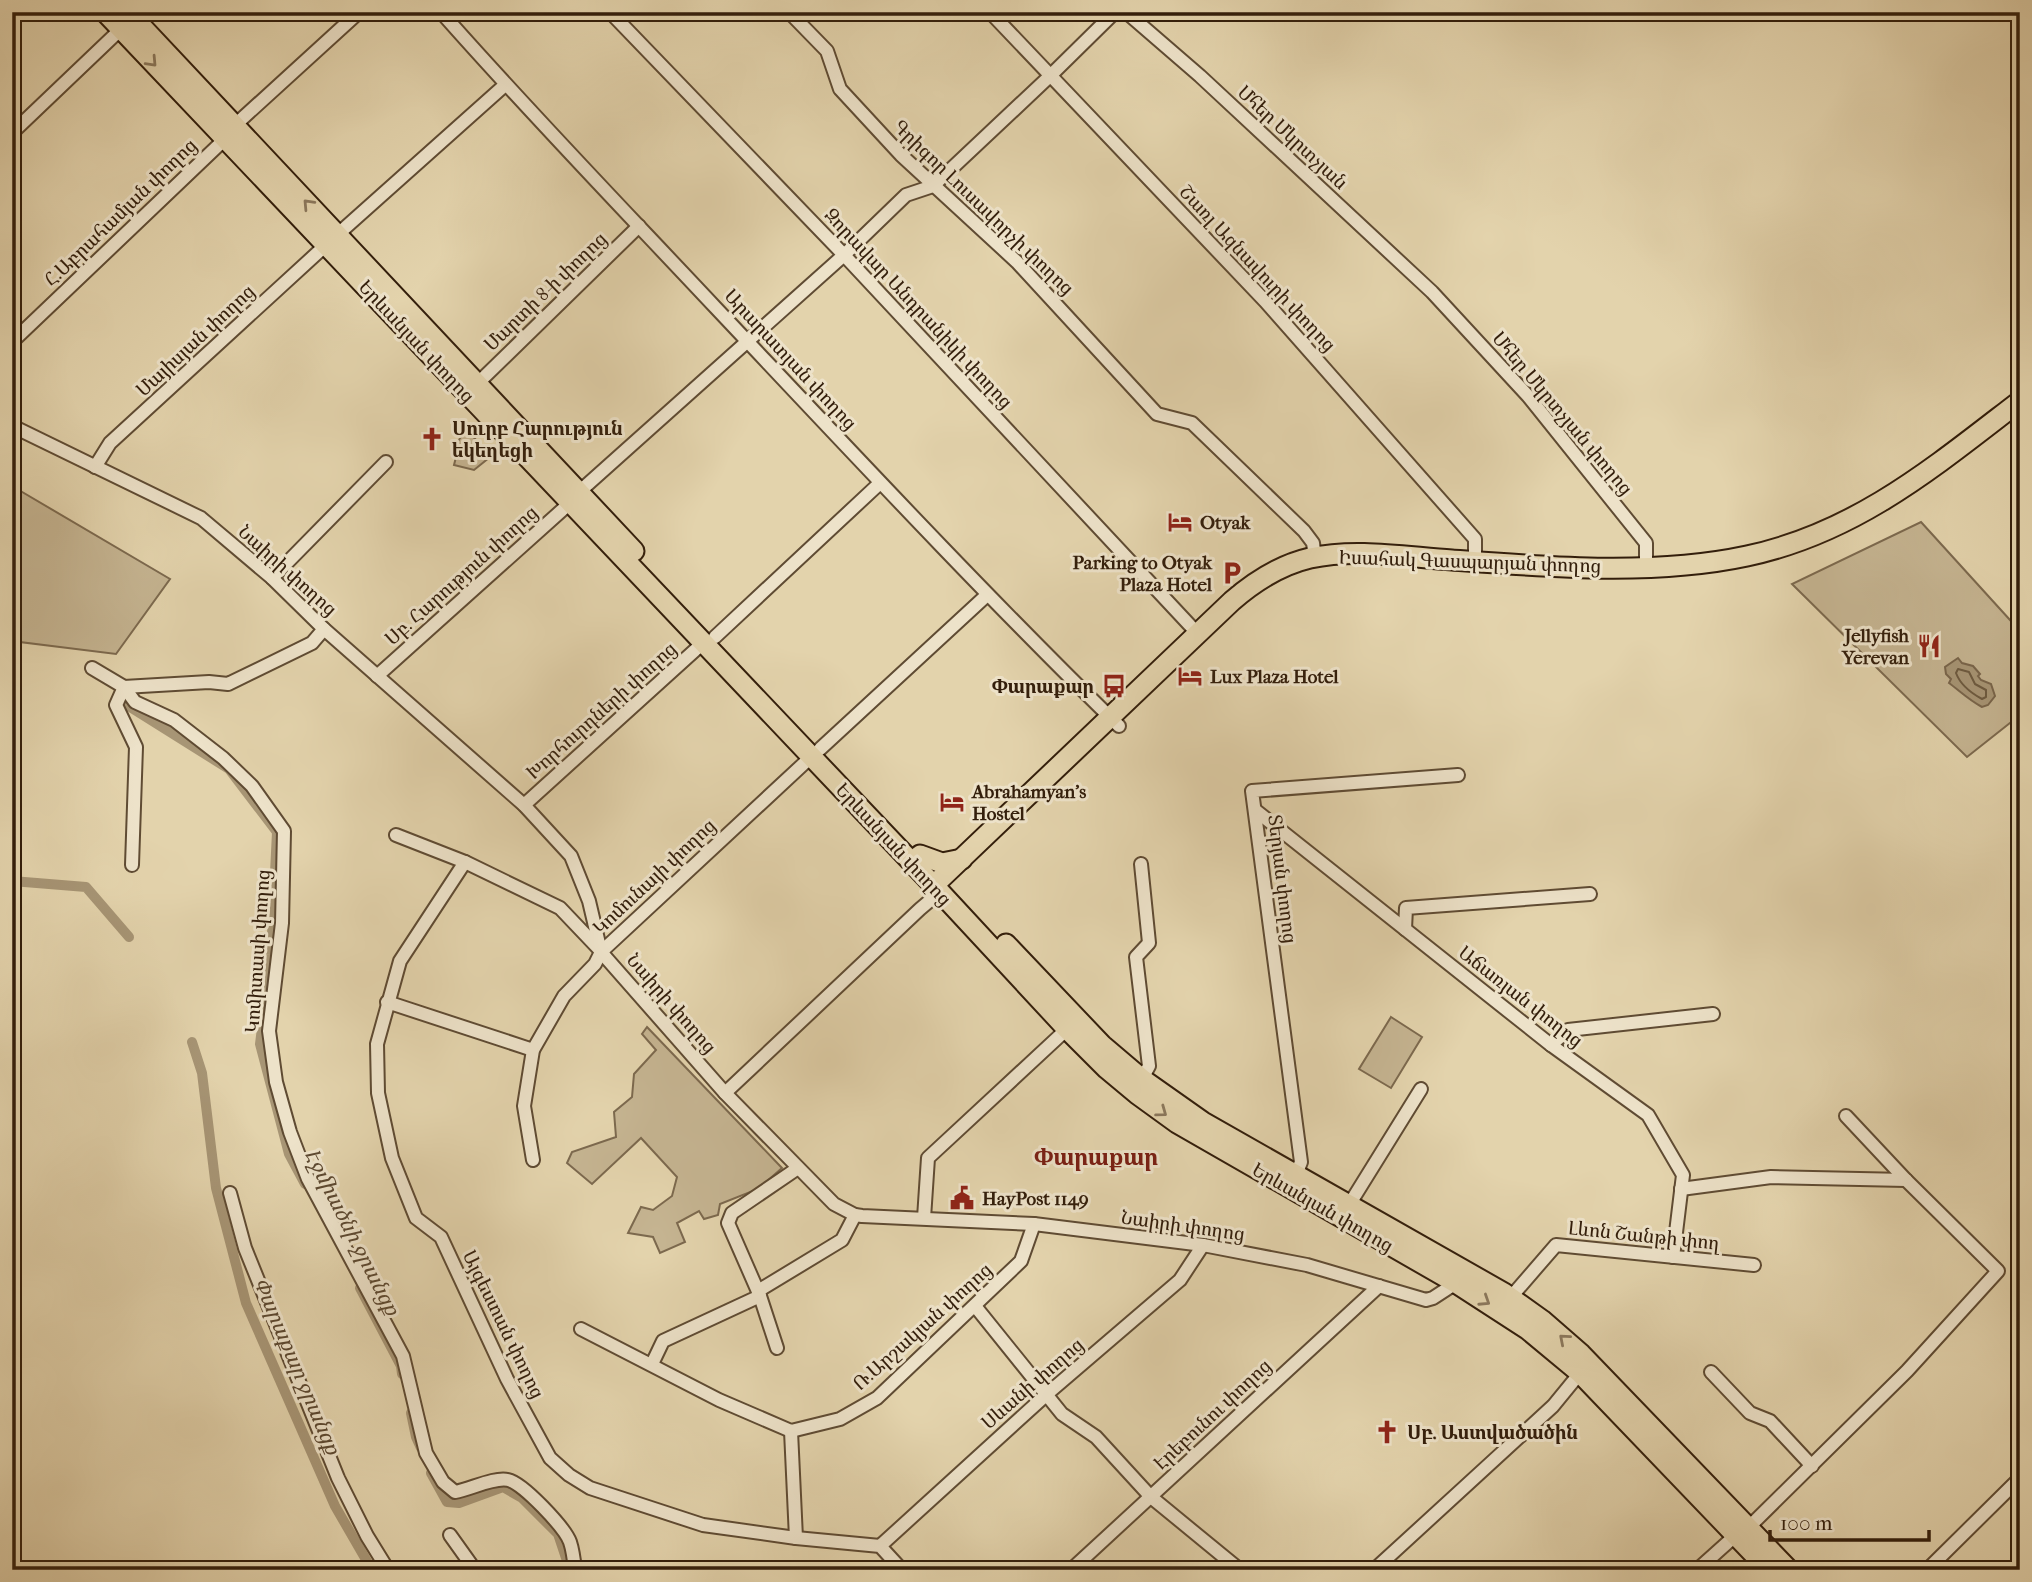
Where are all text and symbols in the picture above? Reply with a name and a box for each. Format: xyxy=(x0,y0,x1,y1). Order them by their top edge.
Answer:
one-way arrow xyxy=(143,54,156,67)
street label: Մհեր Մկրտչյան xyxy=(1233,81,1352,194)
street label: Գրիգոր Լուսավորչի փողոց xyxy=(889,116,1078,300)
street label: Հ.Աբրահամյան փողոց xyxy=(40,134,201,291)
street label: Շառլ Ազնավուրի փողոց xyxy=(1175,181,1340,356)
one-way arrow xyxy=(303,199,316,212)
street label: Զորավար Անդրանիկի փողոց xyxy=(820,204,1017,413)
street label: Մարտի 8-ի փողոց xyxy=(480,228,611,356)
street label: Երևանյան փողոց xyxy=(354,276,479,407)
street label: Մայիսյան փողոց xyxy=(132,280,259,401)
street label: Արարատյան փողոց xyxy=(720,285,861,434)
street label: Մհեր Մկրտչյան փողոց xyxy=(1487,328,1637,500)
place label: Սուրբ Հարություն եկեղեցի xyxy=(452,418,623,462)
church icon: Սուրբ Հարություն եկեղեցի xyxy=(418,425,446,453)
street label: Սբ. Հարություն փողոց xyxy=(381,502,542,650)
hotel icon: Otyak xyxy=(1166,508,1194,536)
place label: Otyak xyxy=(1200,512,1251,534)
street label: Նաիրի փողոց xyxy=(234,521,341,621)
street label: Իսահակ Գասպարյան փողոց xyxy=(1338,546,1602,578)
place label: Parking to Otyak Plaza Hotel xyxy=(1073,552,1213,596)
parking icon: Parking to Otyak Plaza Hotel xyxy=(1218,559,1246,587)
place label: Jellyfish Yerevan xyxy=(1841,625,1910,669)
restaurant icon: Jellyfish Yerevan xyxy=(1915,632,1943,660)
street label: Խորհուրդների փողոց xyxy=(522,638,681,784)
hotel icon: Lux Plaza Hotel xyxy=(1176,662,1204,690)
place label: Lux Plaza Hotel xyxy=(1210,666,1339,688)
bus stop icon: Փարաքար xyxy=(1100,672,1128,700)
place label: Փարաքար xyxy=(992,676,1094,698)
street label: Երևանյան փողոց xyxy=(831,779,956,910)
place label: Abrahamyan's Hostel xyxy=(971,781,1086,825)
hotel icon: Abrahamyan's Hostel xyxy=(938,788,966,816)
street label: Տերյան փողոց xyxy=(1263,813,1301,945)
street label: Կոմունայի փողոց xyxy=(589,814,720,939)
street label: Կոմիտասի փողոց xyxy=(241,869,275,1034)
street label: Աճառյան փողոց xyxy=(1454,942,1587,1052)
street label: Նաիրի փողոց xyxy=(622,949,721,1058)
one-way arrow xyxy=(1154,1104,1167,1116)
district label: Փարաքար xyxy=(1034,1144,1158,1171)
water label: Էջմիածնի ջրանցք xyxy=(299,1145,405,1321)
street label: Երևանյան փողոց xyxy=(1248,1158,1397,1257)
public building icon: HayPost 1149 xyxy=(948,1184,976,1212)
place label: HayPost 1149 xyxy=(982,1188,1089,1210)
street label: Նաիրի փողոց xyxy=(1119,1206,1246,1246)
street label: Լևոն Շանթի փող xyxy=(1567,1217,1721,1255)
street label: Այգեստան փողոց xyxy=(458,1247,549,1402)
street label: Ռ.Արշակյան փողոց xyxy=(849,1259,997,1395)
water label: Փարաքար ջրանցք xyxy=(248,1274,346,1460)
one-way arrow xyxy=(1477,1293,1490,1306)
street label: Սևանի փողոց xyxy=(977,1334,1088,1434)
one-way arrow xyxy=(1559,1335,1572,1347)
street label: Էրեբունու փողոց xyxy=(1150,1355,1276,1475)
church icon: Սբ. Աստվածածին xyxy=(1373,1418,1401,1446)
place label: Սբ. Աստվածածին xyxy=(1407,1422,1578,1444)
scale bar xyxy=(1770,1498,1929,1542)
text: 100 m xyxy=(1780,1511,1833,1535)

